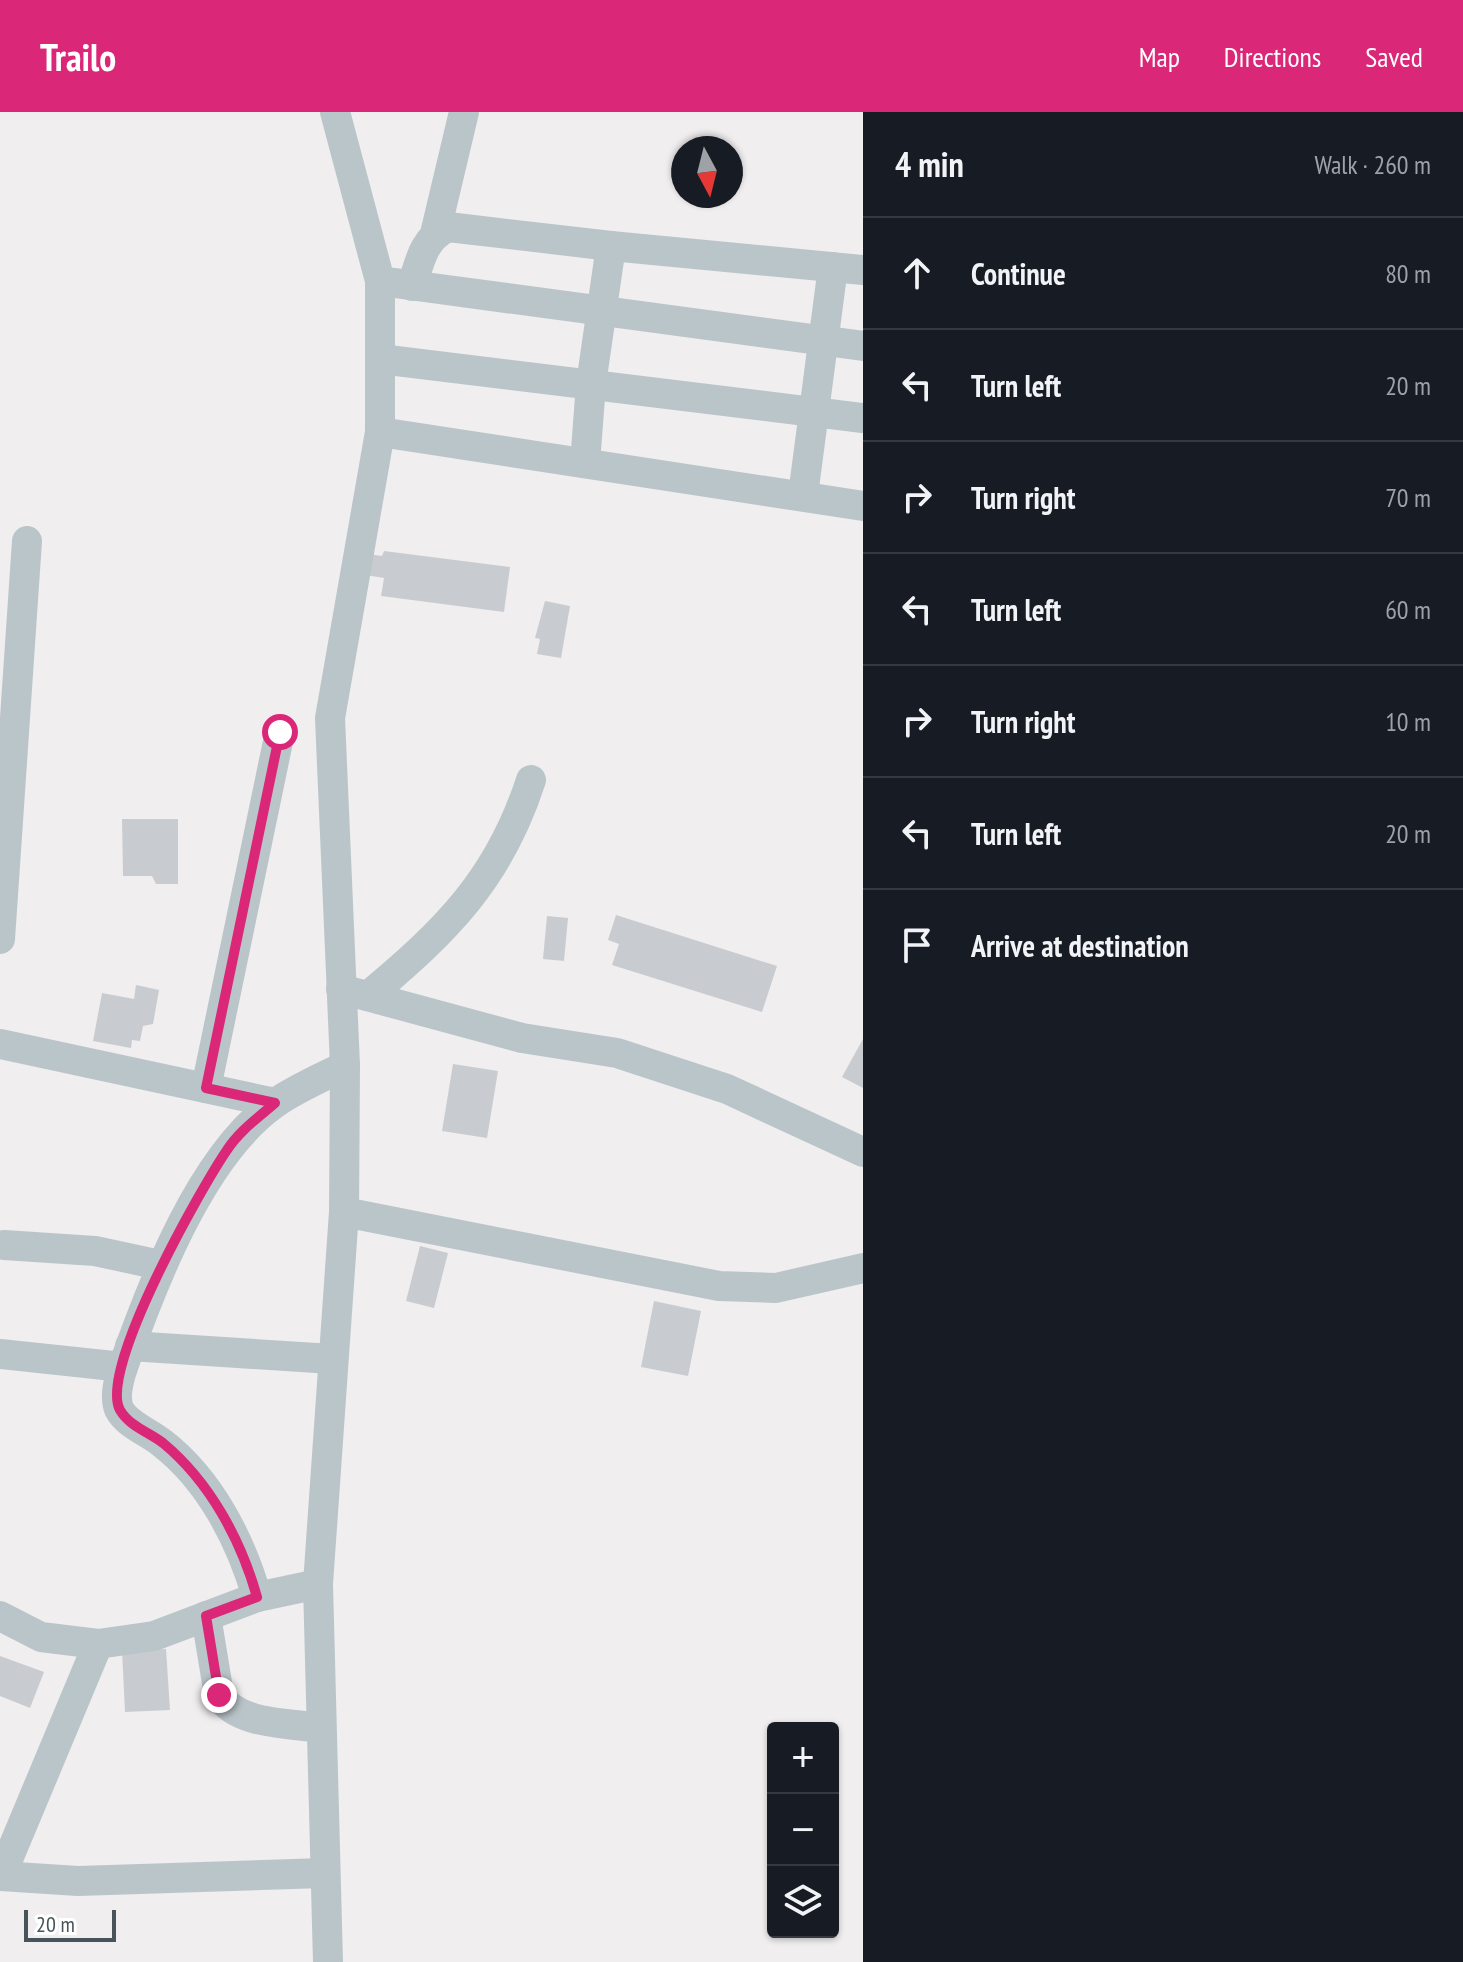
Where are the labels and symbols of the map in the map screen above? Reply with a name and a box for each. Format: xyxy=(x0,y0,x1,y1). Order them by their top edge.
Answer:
north arrow xyxy=(671,136,743,208)
route start xyxy=(262,714,298,750)
route end xyxy=(201,1677,237,1713)
scale bar xyxy=(24,1906,116,1942)

